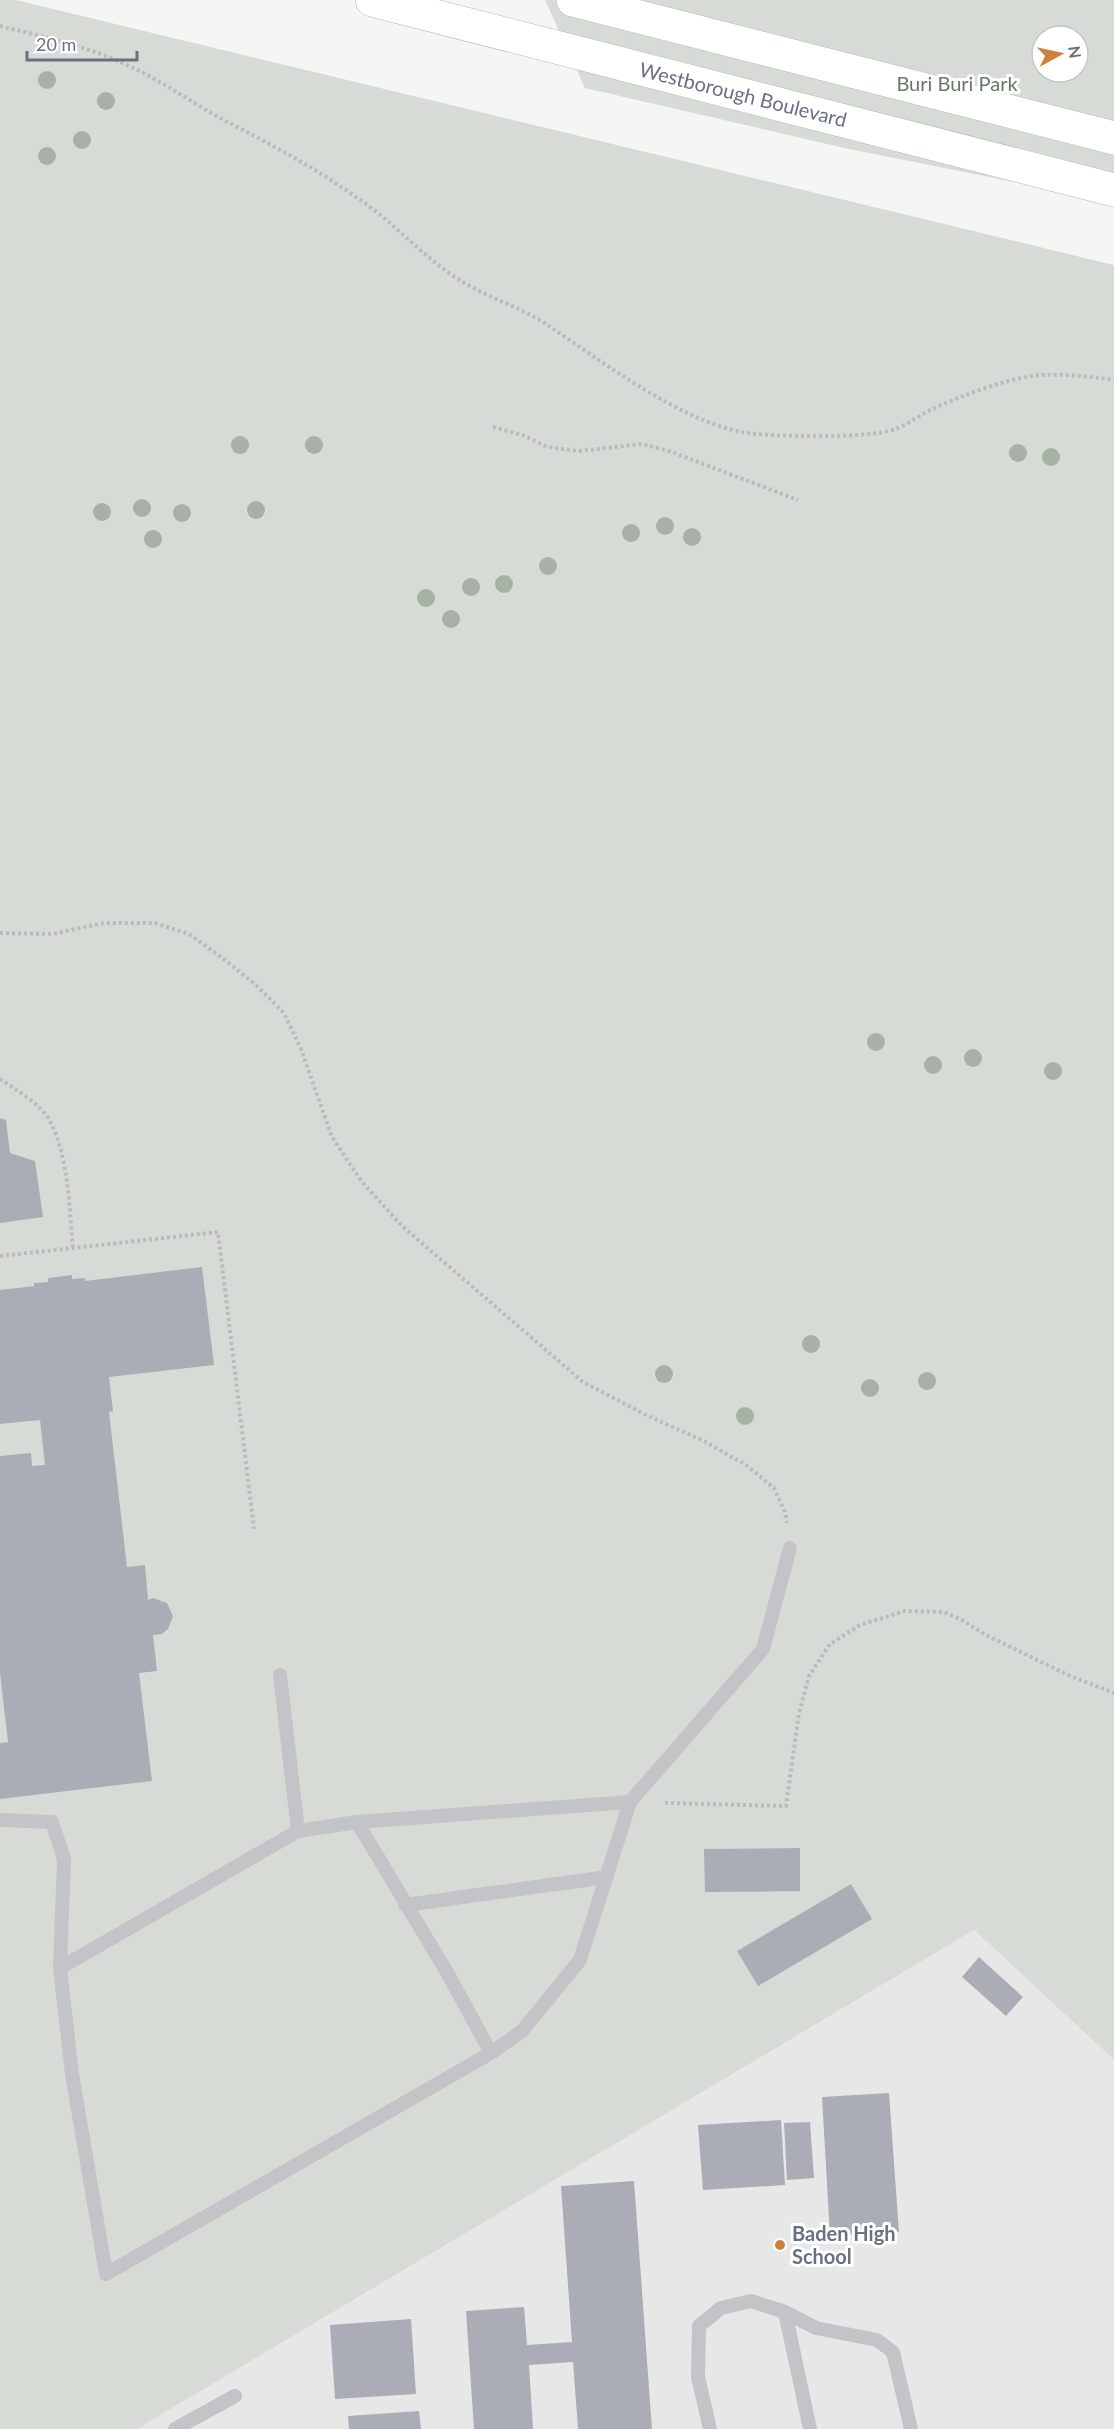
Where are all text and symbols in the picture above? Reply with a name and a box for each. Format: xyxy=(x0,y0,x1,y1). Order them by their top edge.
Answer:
scale bar xyxy=(27,24,136,62)
north arrow xyxy=(1030,24,1090,84)
text: 20 m xyxy=(36,33,76,55)
text: N xyxy=(1065,44,1086,59)
street label: Westborough Boulevard xyxy=(637,57,849,131)
park label: Buri Buri Park xyxy=(896,71,1018,95)
place label: Baden High School xyxy=(792,2221,896,2268)
marker: Baden High School xyxy=(773,2238,787,2252)

